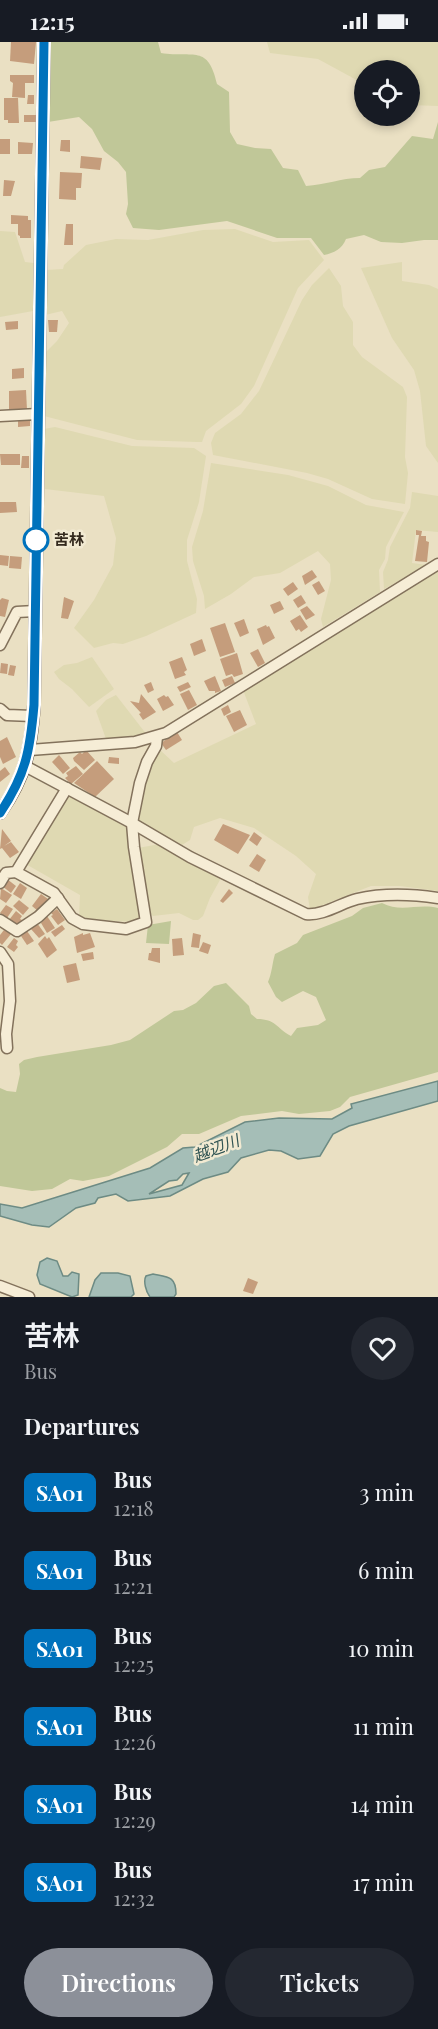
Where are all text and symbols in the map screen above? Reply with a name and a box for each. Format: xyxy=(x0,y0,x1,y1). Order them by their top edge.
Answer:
text: 12:15 xyxy=(30,6,75,36)
map controls xyxy=(354,60,420,126)
button: locate xyxy=(354,60,420,126)
marker: 苦林 xyxy=(23,527,49,553)
place label: 苦林 xyxy=(54,529,84,549)
water label: 越辺川 xyxy=(190,1128,244,1166)
text: 苦林 xyxy=(24,1316,80,1353)
button: heart xyxy=(351,1317,414,1380)
text: Bus xyxy=(24,1357,57,1384)
text: Departures xyxy=(24,1411,139,1441)
text: Bus xyxy=(114,1464,152,1494)
text: 3 min xyxy=(359,1477,414,1507)
text: SA01 xyxy=(36,1478,84,1506)
text: 12:18 xyxy=(114,1494,154,1521)
text: Bus xyxy=(114,1542,152,1572)
text: 6 min xyxy=(358,1555,414,1585)
text: SA01 xyxy=(36,1556,84,1584)
text: 12:21 xyxy=(114,1572,153,1599)
text: Bus xyxy=(114,1620,152,1650)
text: 10 min xyxy=(348,1633,414,1663)
text: SA01 xyxy=(36,1634,84,1662)
text: 12:25 xyxy=(114,1650,154,1677)
text: Bus xyxy=(114,1698,152,1728)
text: 11 min xyxy=(353,1711,414,1741)
text: SA01 xyxy=(36,1712,84,1740)
text: 12:26 xyxy=(114,1728,156,1755)
text: Bus xyxy=(114,1776,152,1806)
text: 14 min xyxy=(350,1789,414,1819)
text: SA01 xyxy=(36,1790,84,1818)
text: 12:29 xyxy=(114,1806,156,1833)
text: Bus xyxy=(114,1854,152,1884)
text: 17 min xyxy=(353,1867,414,1897)
text: SA01 xyxy=(36,1868,84,1896)
text: 12:32 xyxy=(114,1884,155,1911)
button: Directions xyxy=(24,1948,213,2017)
button: Tickets xyxy=(225,1948,414,2017)

